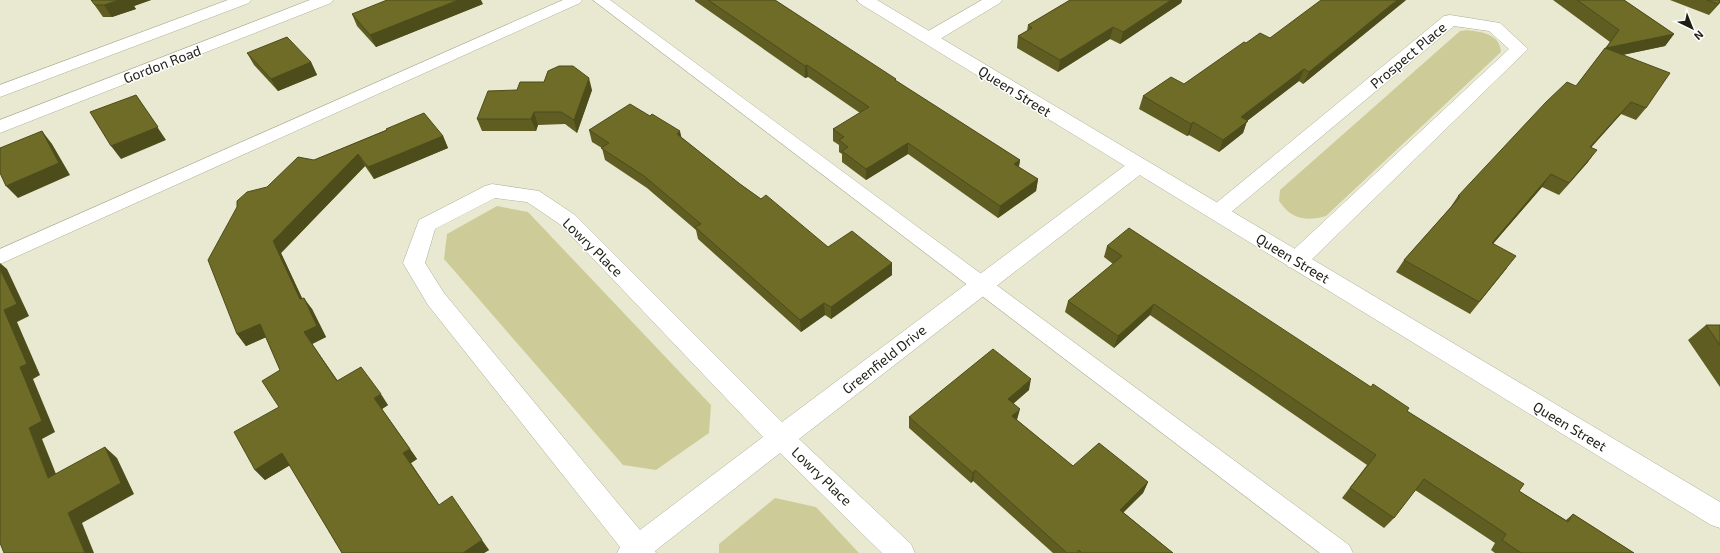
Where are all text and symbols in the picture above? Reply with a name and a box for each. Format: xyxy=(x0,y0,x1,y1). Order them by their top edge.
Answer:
north arrow xyxy=(1672,8,1712,48)
street label: Prospect Place xyxy=(1367,18,1449,92)
text: N xyxy=(1692,28,1707,43)
street label: Gordon Road xyxy=(121,41,203,87)
street label: Queen Street xyxy=(975,62,1055,120)
street label: Lowry Place xyxy=(559,214,627,280)
street label: Queen Street xyxy=(1253,229,1333,287)
street label: Greenfield Drive xyxy=(839,321,929,397)
street label: Queen Street xyxy=(1530,397,1610,455)
street label: Lowry Place xyxy=(788,443,856,509)

